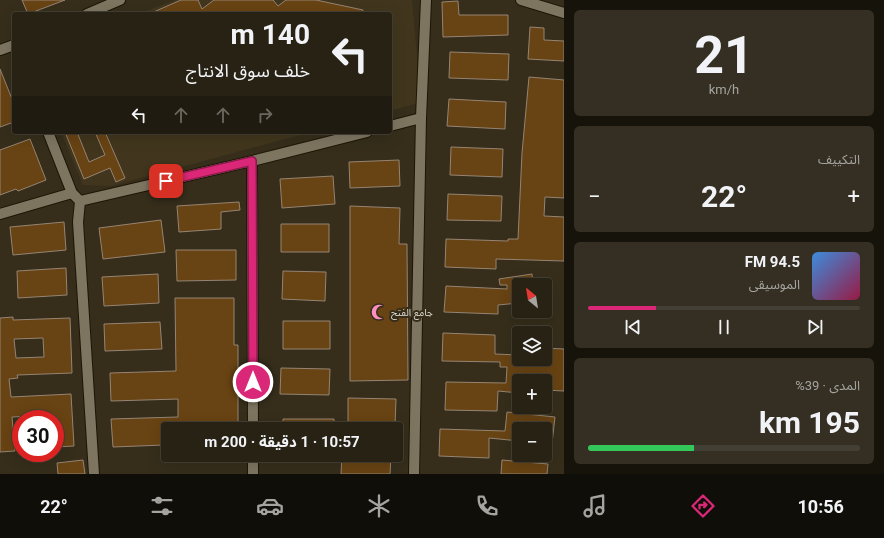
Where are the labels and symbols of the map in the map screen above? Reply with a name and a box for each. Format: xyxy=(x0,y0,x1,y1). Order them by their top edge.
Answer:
pin xyxy=(149,164,183,198)
north arrow xyxy=(512,278,552,318)
mosque icon: جامع الفتح xyxy=(370,303,388,321)
place label: جامع الفتح xyxy=(391,307,433,320)
position arrow xyxy=(232,361,274,403)
speed limit sign: 30 xyxy=(12,410,64,462)

